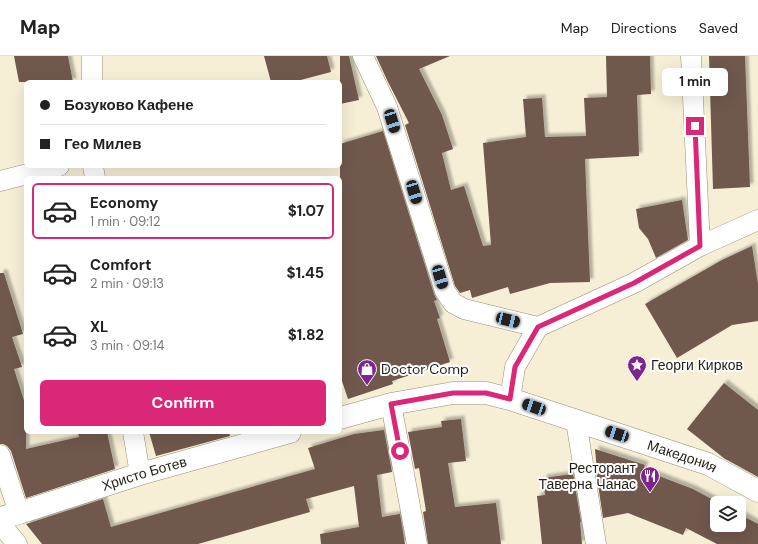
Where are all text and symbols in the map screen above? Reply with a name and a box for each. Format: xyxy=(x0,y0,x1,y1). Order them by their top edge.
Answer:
text: Map xyxy=(20,15,60,40)
text: Map xyxy=(561,19,589,37)
text: Directions xyxy=(611,19,677,37)
text: Saved xyxy=(699,19,738,37)
callout: 1 min xyxy=(662,68,728,96)
text: 1 min xyxy=(679,73,711,90)
text: Бозуково Кафене xyxy=(64,95,194,115)
car xyxy=(383,108,401,134)
route end xyxy=(686,117,704,135)
text: Гео Милев xyxy=(64,134,141,154)
car xyxy=(405,179,423,205)
icon: car xyxy=(42,193,78,229)
text: Economy xyxy=(90,193,158,213)
text: $1.07 xyxy=(288,201,324,221)
text: 1 min · 09:12 xyxy=(90,213,160,230)
icon: car xyxy=(42,255,78,291)
text: Comfort xyxy=(90,255,151,275)
text: $1.45 xyxy=(287,263,324,283)
car xyxy=(431,264,449,290)
text: 2 min · 09:13 xyxy=(90,275,164,292)
car xyxy=(495,311,521,329)
icon: car xyxy=(42,317,78,353)
text: XL xyxy=(90,317,108,337)
text: $1.82 xyxy=(288,325,324,345)
text: 3 min · 09:14 xyxy=(90,337,164,354)
place icon: Георги Кирков xyxy=(626,354,648,382)
place label: Георги Кирков xyxy=(651,356,743,374)
shop icon: Doctor Comp xyxy=(356,358,378,386)
place label: Doctor Comp xyxy=(381,360,469,378)
button: Confirm xyxy=(40,380,326,426)
car xyxy=(521,397,547,417)
car xyxy=(604,425,630,443)
street label: Македония xyxy=(645,436,720,476)
route start xyxy=(391,442,409,460)
street label: Христо Ботев xyxy=(99,452,189,495)
place label: Ресторант Таверна Чанас xyxy=(539,459,637,493)
restaurant icon: Ресторант Таверна Чанас xyxy=(639,465,661,493)
map controls xyxy=(710,496,746,532)
button: layers xyxy=(710,496,746,532)

